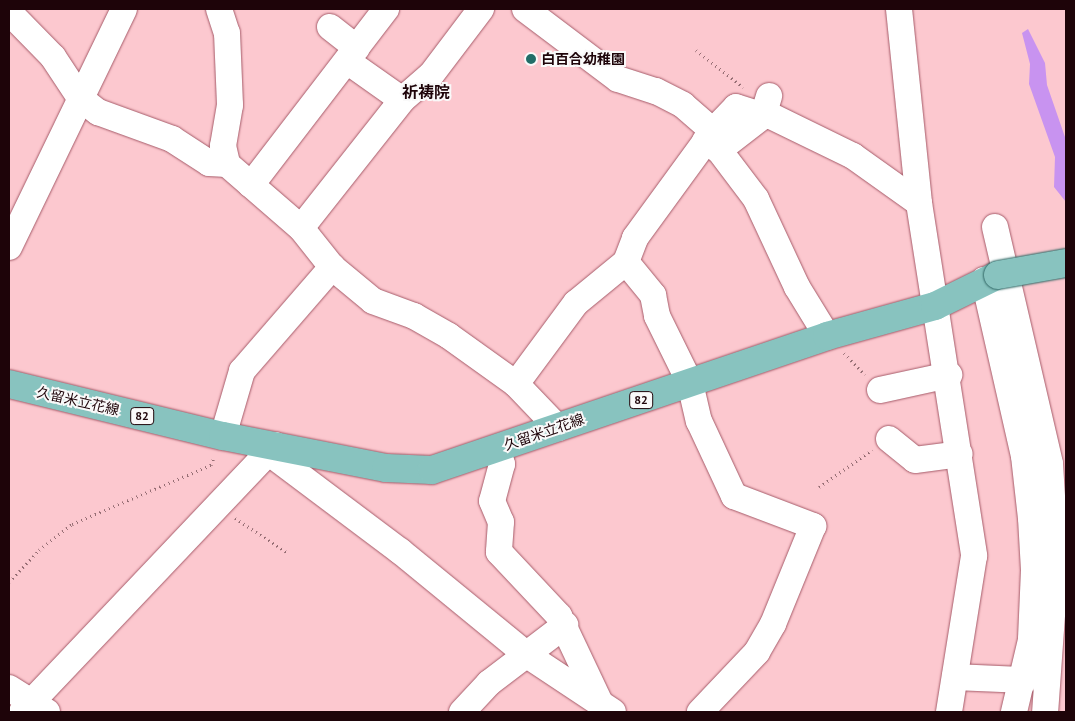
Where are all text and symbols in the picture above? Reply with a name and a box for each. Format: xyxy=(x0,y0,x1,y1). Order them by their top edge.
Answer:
place label: 白百合幼稚園 xyxy=(541,51,625,67)
marker: 白百合幼稚園 xyxy=(525,53,537,65)
district label: 祈祷院 xyxy=(402,82,450,102)
street label: 久留米立花線 xyxy=(35,383,121,419)
road number: 82 xyxy=(628,390,654,410)
road number: 82 xyxy=(130,406,154,426)
street label: 久留米立花線 xyxy=(502,410,586,454)

